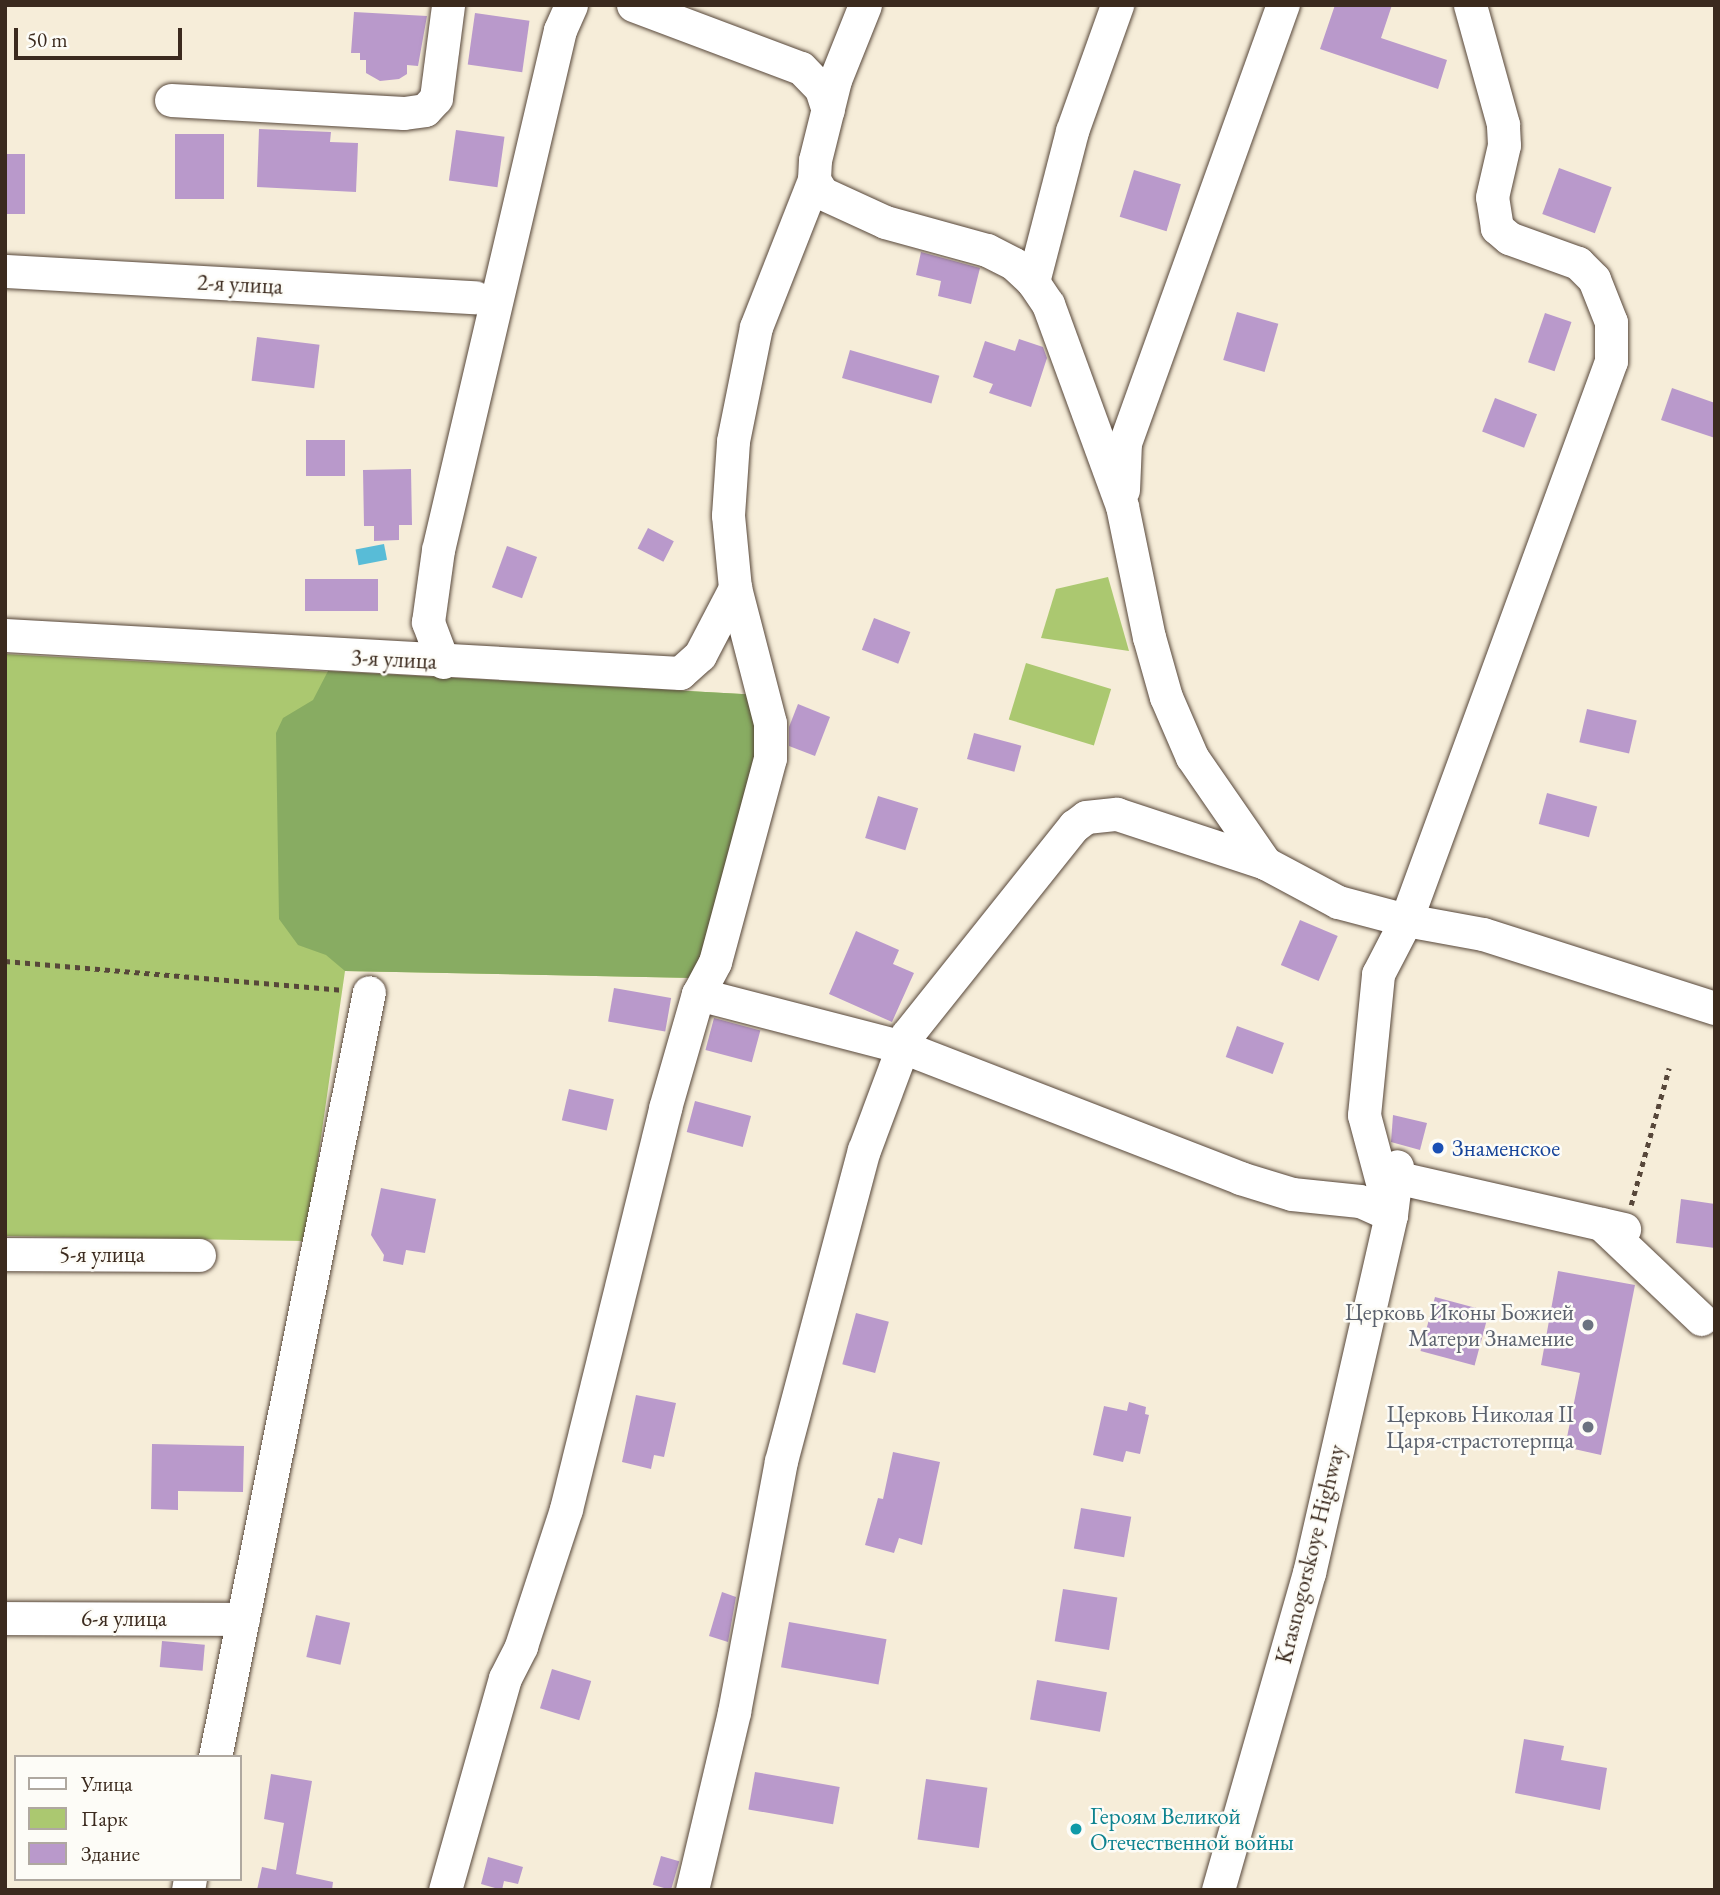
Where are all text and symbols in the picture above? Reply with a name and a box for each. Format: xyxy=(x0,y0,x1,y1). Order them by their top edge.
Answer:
scale bar xyxy=(18,14,186,58)
text: 50 m xyxy=(27,26,68,53)
street label: 2-я улица xyxy=(196,268,284,300)
street label: 3-я улица xyxy=(350,643,438,675)
place label: Знаменское xyxy=(1452,1134,1560,1162)
marker: Знаменское xyxy=(1430,1140,1446,1156)
street label: 5-я улица xyxy=(59,1240,145,1268)
place label: Церковь Иконы Божией Матери Знамение xyxy=(1345,1298,1574,1352)
marker: Церковь Иконы Божией Матери Знамение xyxy=(1580,1317,1596,1333)
place label: Церковь Николая II Царя-страстотерпца xyxy=(1386,1400,1574,1454)
marker: Церковь Николая II Царя-страстотерпца xyxy=(1580,1419,1596,1435)
street label: Krasnogorskoye Highway xyxy=(1269,1442,1351,1666)
street label: 6-я улица xyxy=(81,1604,167,1632)
legend xyxy=(14,1755,242,1881)
text: Улица xyxy=(81,1770,133,1797)
place label: Героям Великой Отечественной войны xyxy=(1090,1802,1294,1856)
text: Парк xyxy=(81,1805,128,1832)
marker: Героям Великой Отечественной войны xyxy=(1068,1821,1084,1837)
text: Здание xyxy=(81,1840,140,1867)

